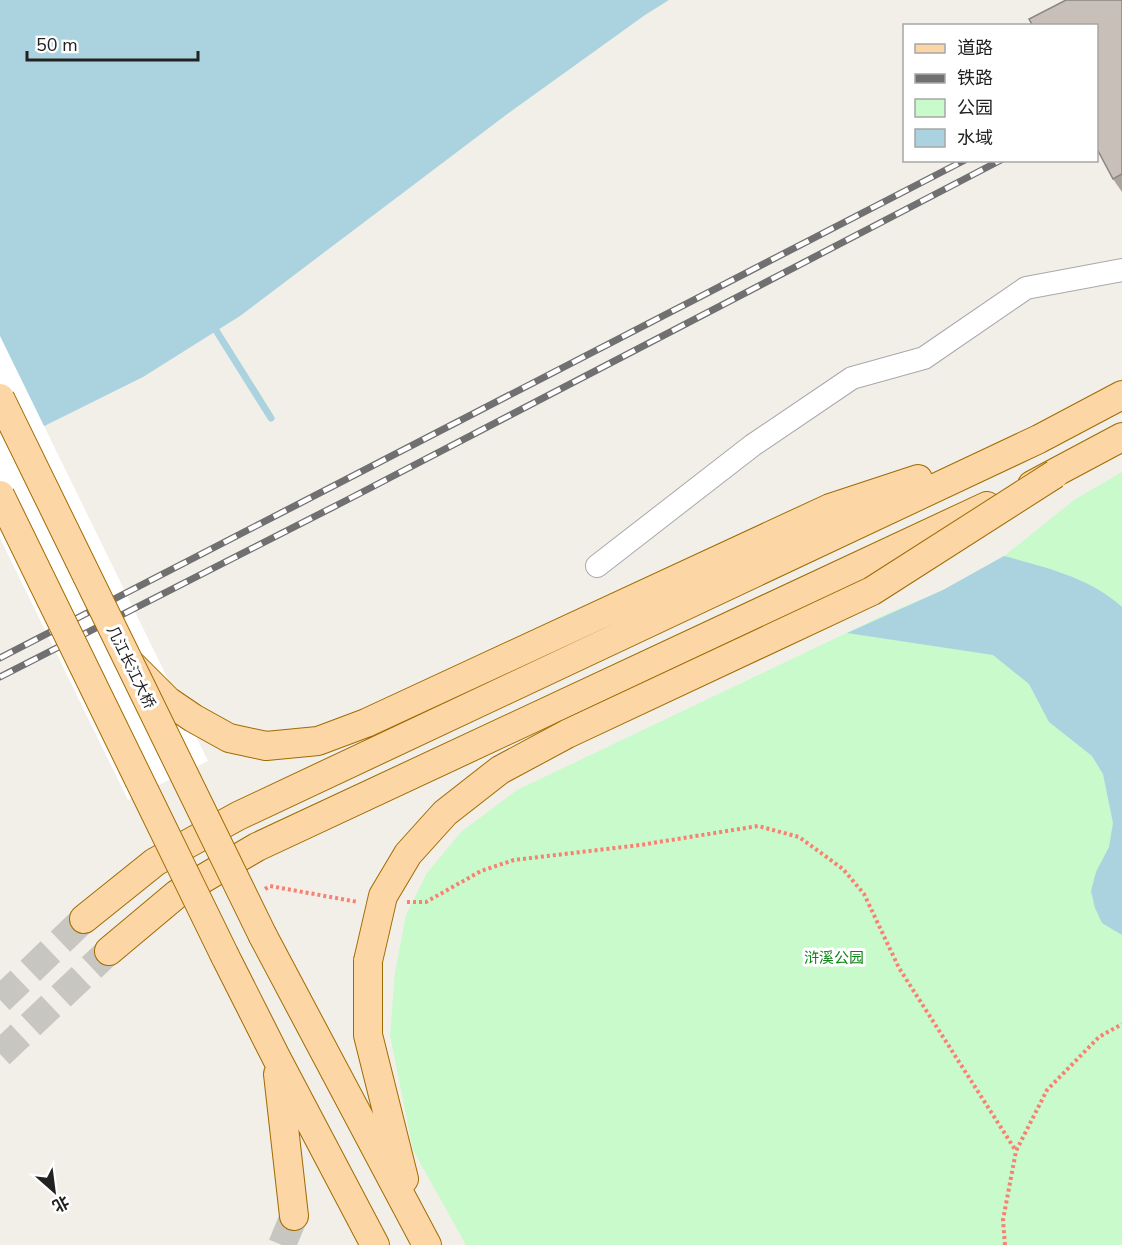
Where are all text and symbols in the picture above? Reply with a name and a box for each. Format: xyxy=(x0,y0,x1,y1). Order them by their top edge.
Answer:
scale bar xyxy=(27,24,198,62)
legend xyxy=(903,24,1098,162)
text: 50 m xyxy=(36,33,78,57)
text: 道路 xyxy=(957,36,993,60)
text: 铁路 xyxy=(957,66,993,90)
text: 公园 xyxy=(957,96,993,120)
text: 水域 xyxy=(957,126,993,150)
street label: 几江长江大桥 xyxy=(102,622,160,712)
park label: 浒溪公园 xyxy=(804,948,864,968)
north arrow xyxy=(24,1161,84,1221)
text: 北 xyxy=(48,1190,73,1217)

